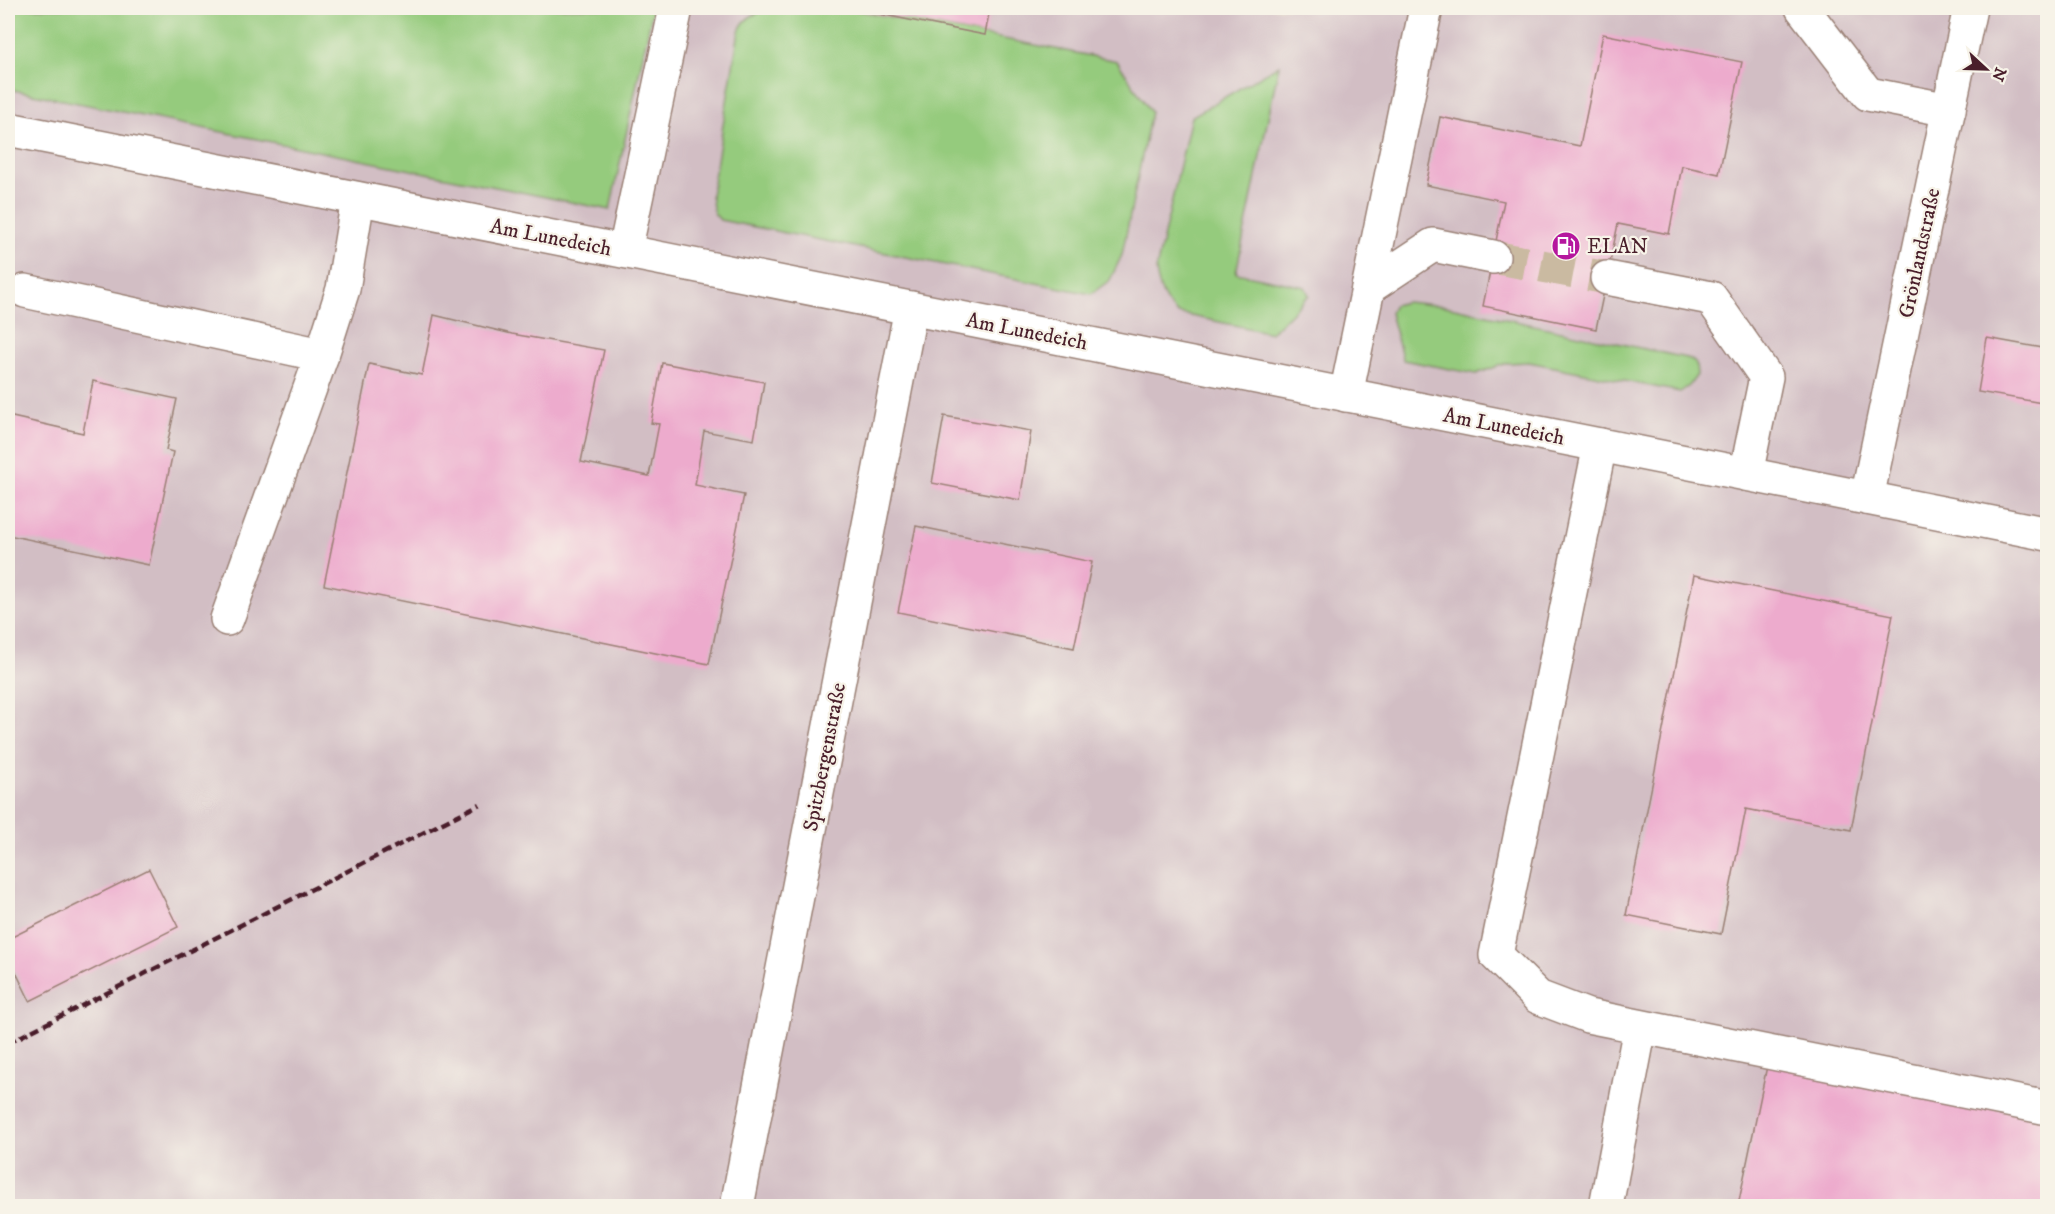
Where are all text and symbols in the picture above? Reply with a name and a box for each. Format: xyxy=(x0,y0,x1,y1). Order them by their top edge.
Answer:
north arrow xyxy=(1956,39,2016,99)
text: N xyxy=(1987,64,2011,84)
street label: Grönlandstraße xyxy=(1894,186,1946,321)
street label: Am Lunedeich xyxy=(488,213,614,262)
fuel station icon: ELAN xyxy=(1550,230,1582,262)
place label: ELAN xyxy=(1587,234,1648,260)
street label: Am Lunedeich xyxy=(964,307,1090,356)
street label: Am Lunedeich xyxy=(1441,402,1567,451)
street label: Spitzbergenstraße xyxy=(798,680,852,834)

